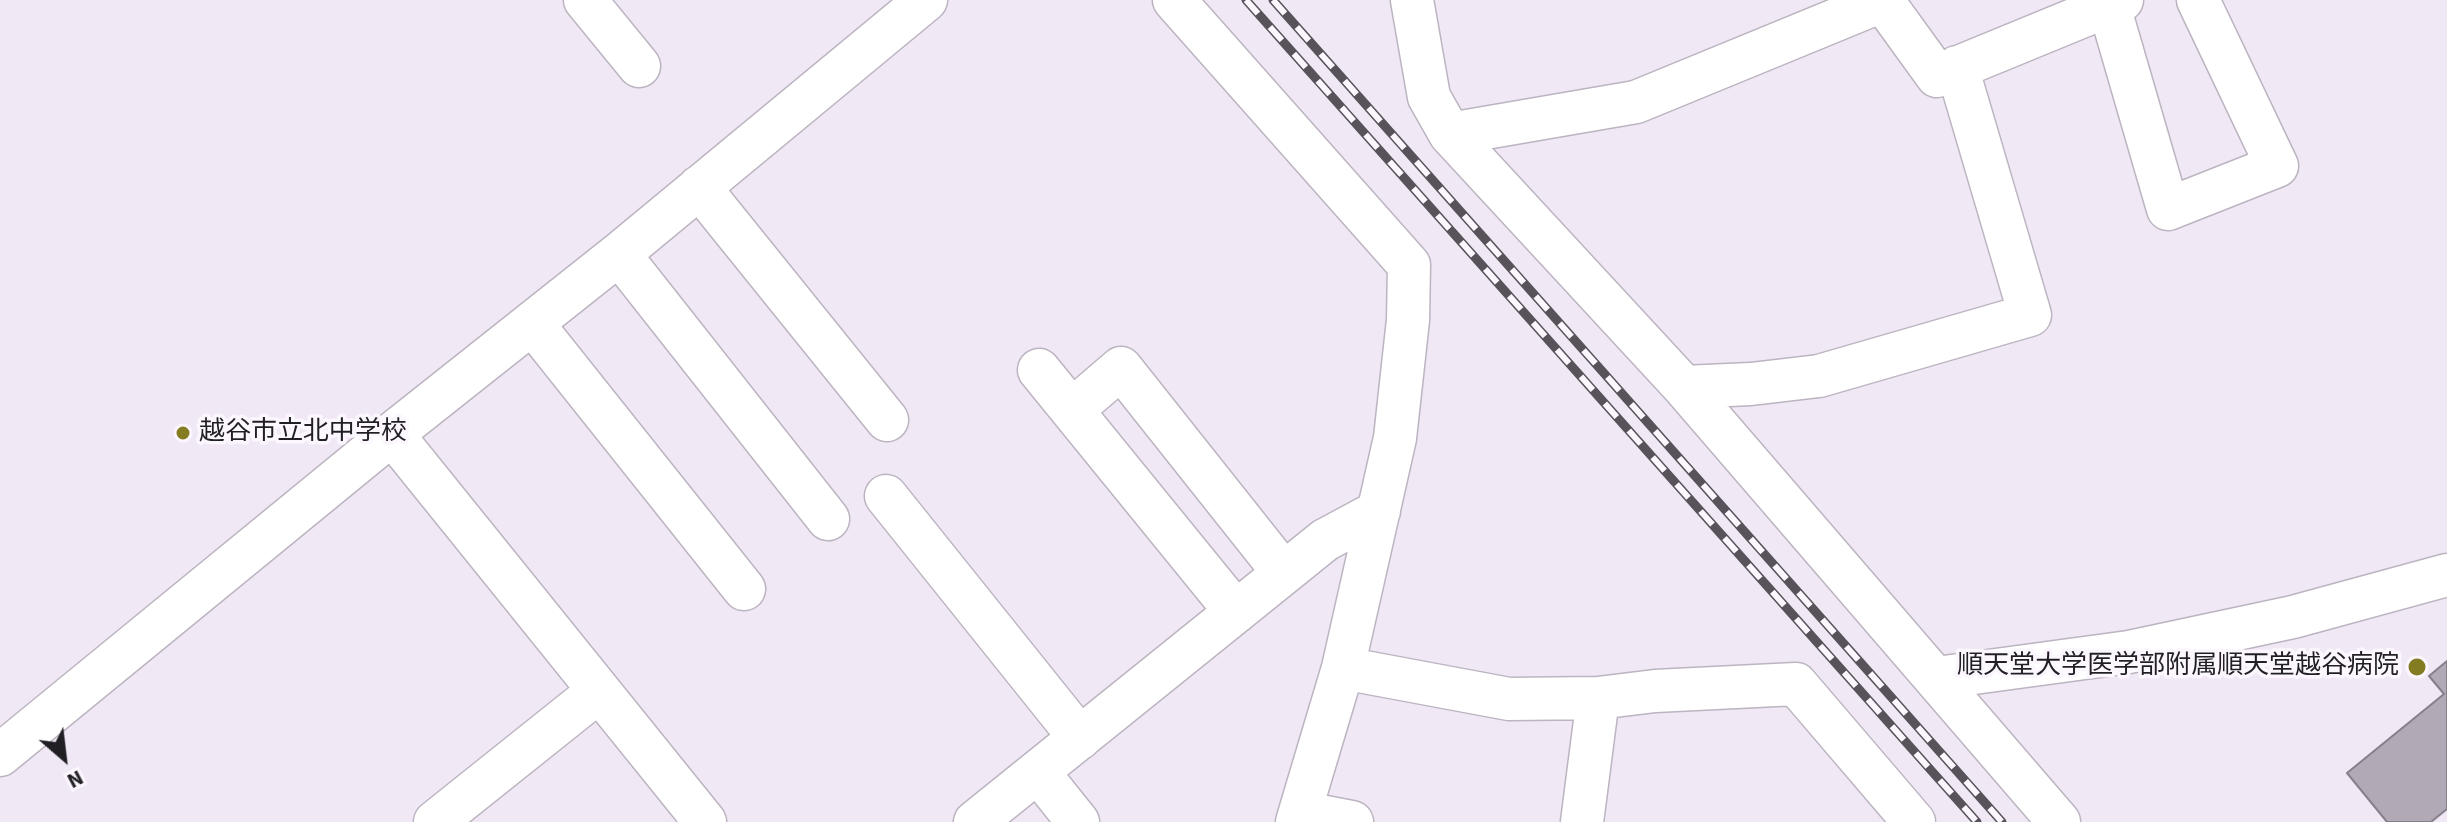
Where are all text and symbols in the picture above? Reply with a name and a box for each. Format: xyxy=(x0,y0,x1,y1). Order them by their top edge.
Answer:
place label: 越谷市立北中学校 xyxy=(199,417,407,449)
marker: 越谷市立北中学校 xyxy=(174,424,192,442)
place label: 順天堂大学医学部附属順天堂越谷病院 xyxy=(1957,651,2399,683)
marker: 順天堂大学医学部附属順天堂越谷病院 xyxy=(2406,656,2428,678)
north arrow xyxy=(24,718,104,798)
text: N xyxy=(61,762,89,797)

